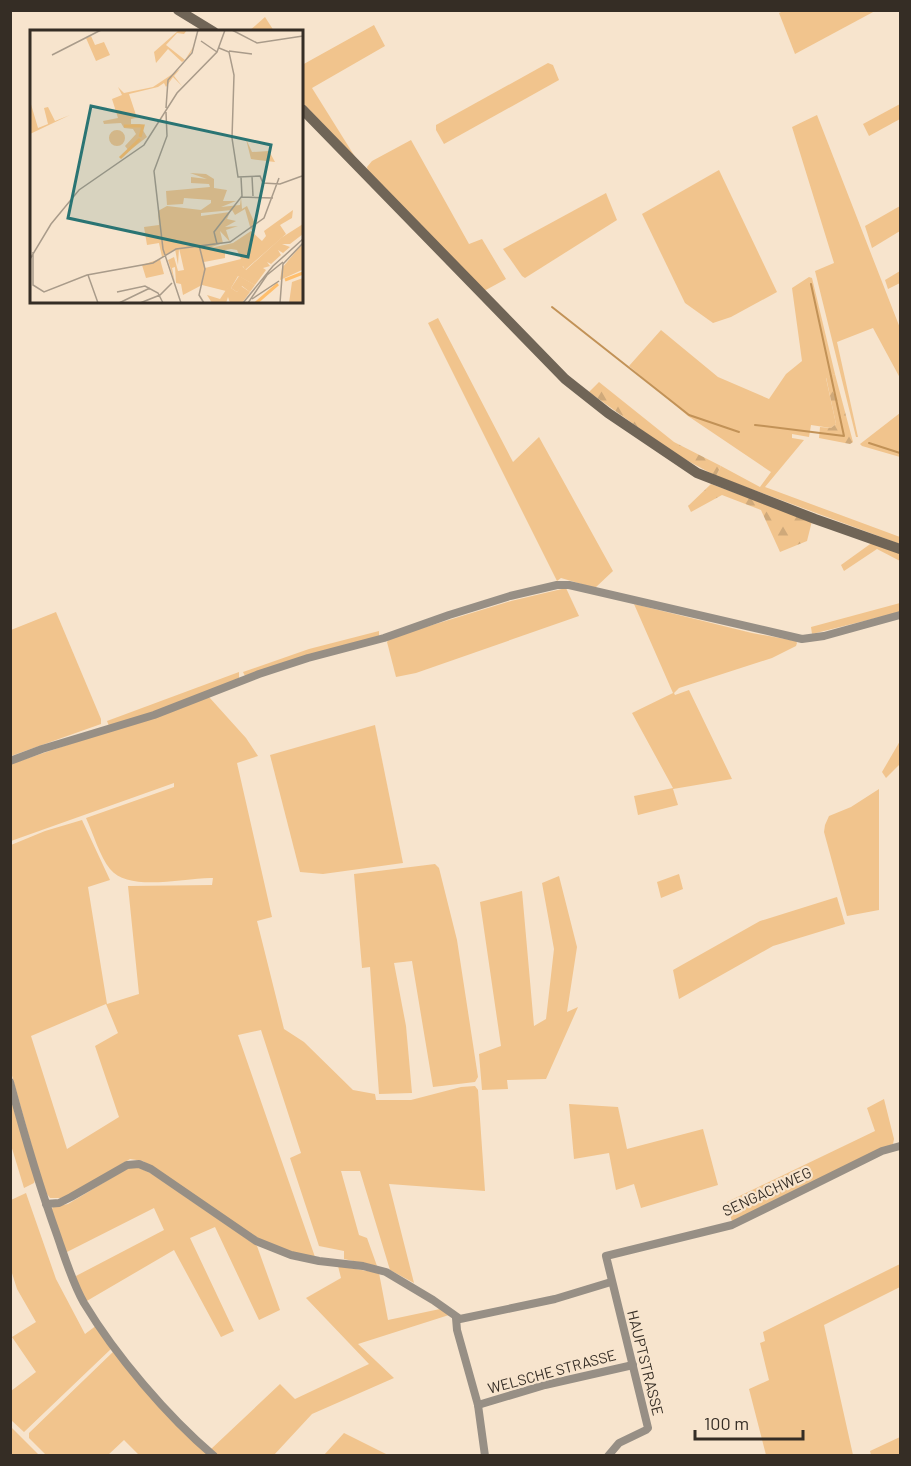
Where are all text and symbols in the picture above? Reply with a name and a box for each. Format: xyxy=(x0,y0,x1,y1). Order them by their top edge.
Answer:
inset map xyxy=(30,30,303,303)
street label: SENGACHWEG xyxy=(719,1163,814,1220)
street label: HAUPTSTRASSE xyxy=(624,1308,668,1417)
street label: WELSCHE STRASSE xyxy=(486,1345,618,1397)
scale bar xyxy=(695,1403,803,1441)
text: 100 m xyxy=(704,1412,749,1434)

